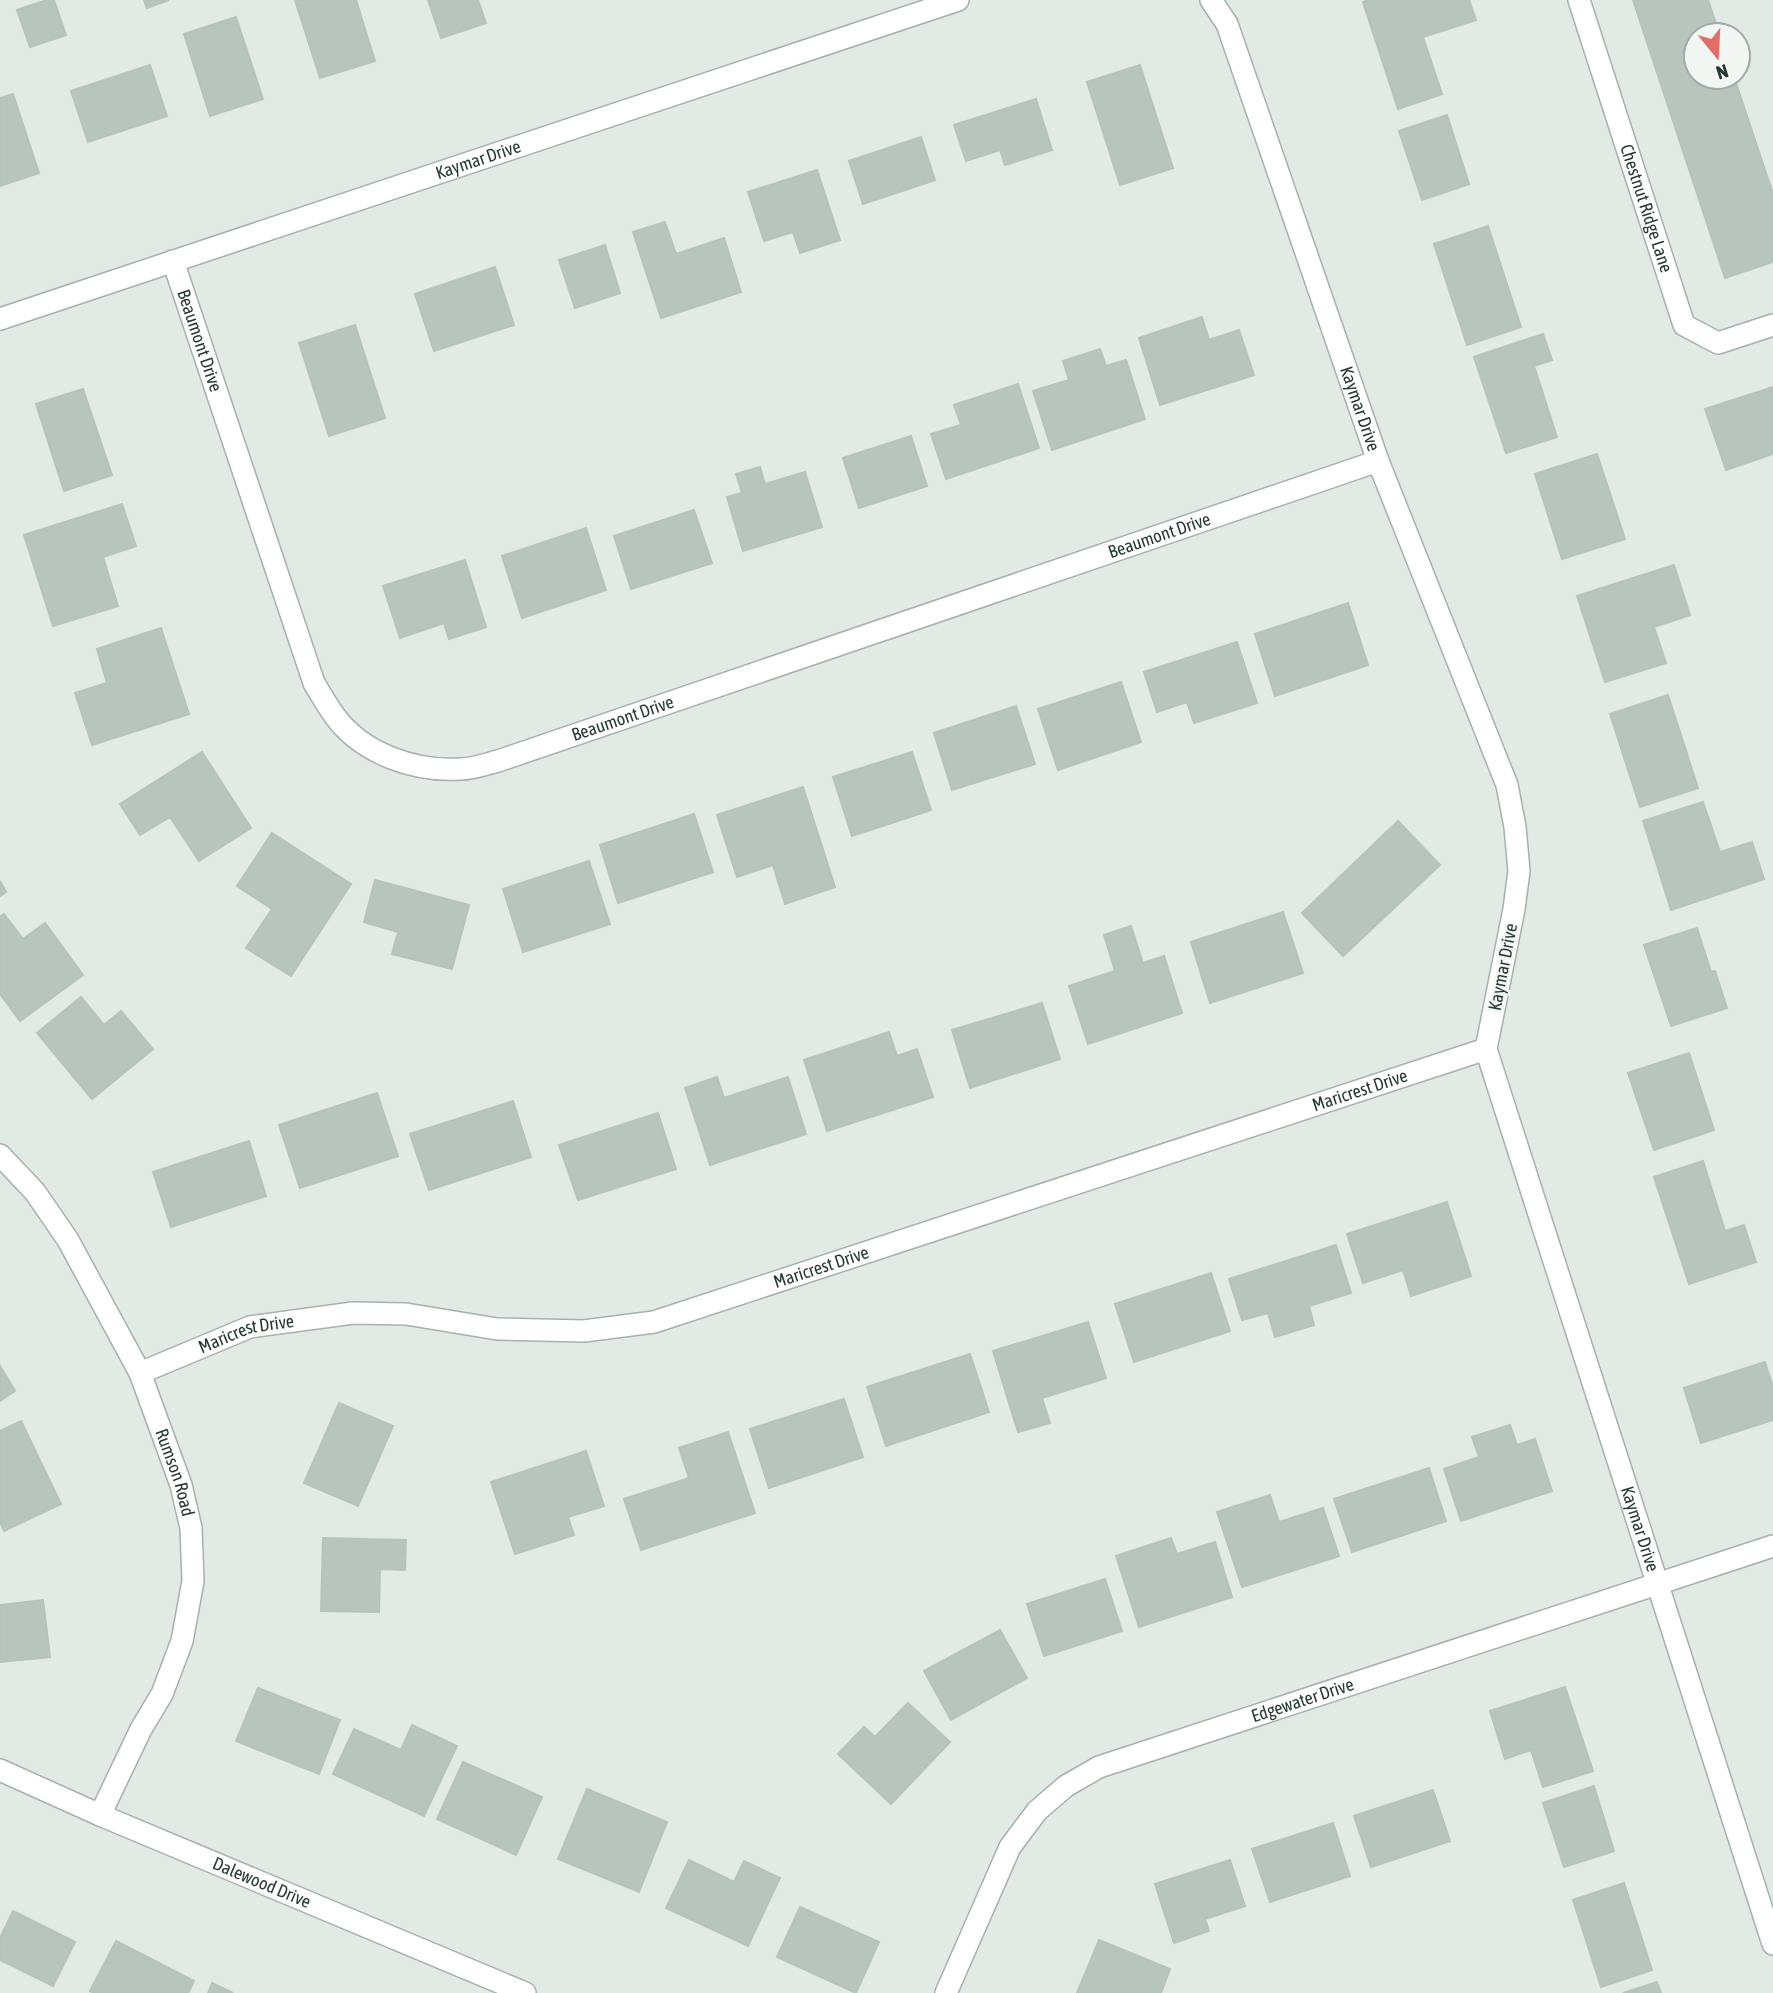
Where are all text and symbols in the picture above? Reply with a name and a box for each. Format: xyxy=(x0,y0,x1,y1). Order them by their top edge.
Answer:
north arrow xyxy=(1682,21,1752,91)
text: N xyxy=(1714,60,1731,84)
street label: Kaymar Drive xyxy=(433,135,523,183)
street label: Chestnut Ridge Lane xyxy=(1616,141,1677,275)
street label: Beaumont Drive xyxy=(173,287,227,394)
street label: Kaymar Drive xyxy=(1336,363,1385,454)
street label: Beaumont Drive xyxy=(1105,508,1213,562)
street label: Beaumont Drive xyxy=(569,691,676,745)
street label: Kaymar Drive xyxy=(1484,922,1521,1012)
street label: Maricrest Drive xyxy=(1309,1064,1410,1115)
street label: Maricrest Drive xyxy=(771,1241,871,1292)
street label: Maricrest Drive xyxy=(195,1310,295,1357)
street label: Rumson Road xyxy=(151,1426,199,1518)
street label: Kaymar Drive xyxy=(1617,1484,1664,1574)
street label: Edgewater Drive xyxy=(1249,1673,1356,1726)
street label: Dalewood Drive xyxy=(210,1852,314,1912)

